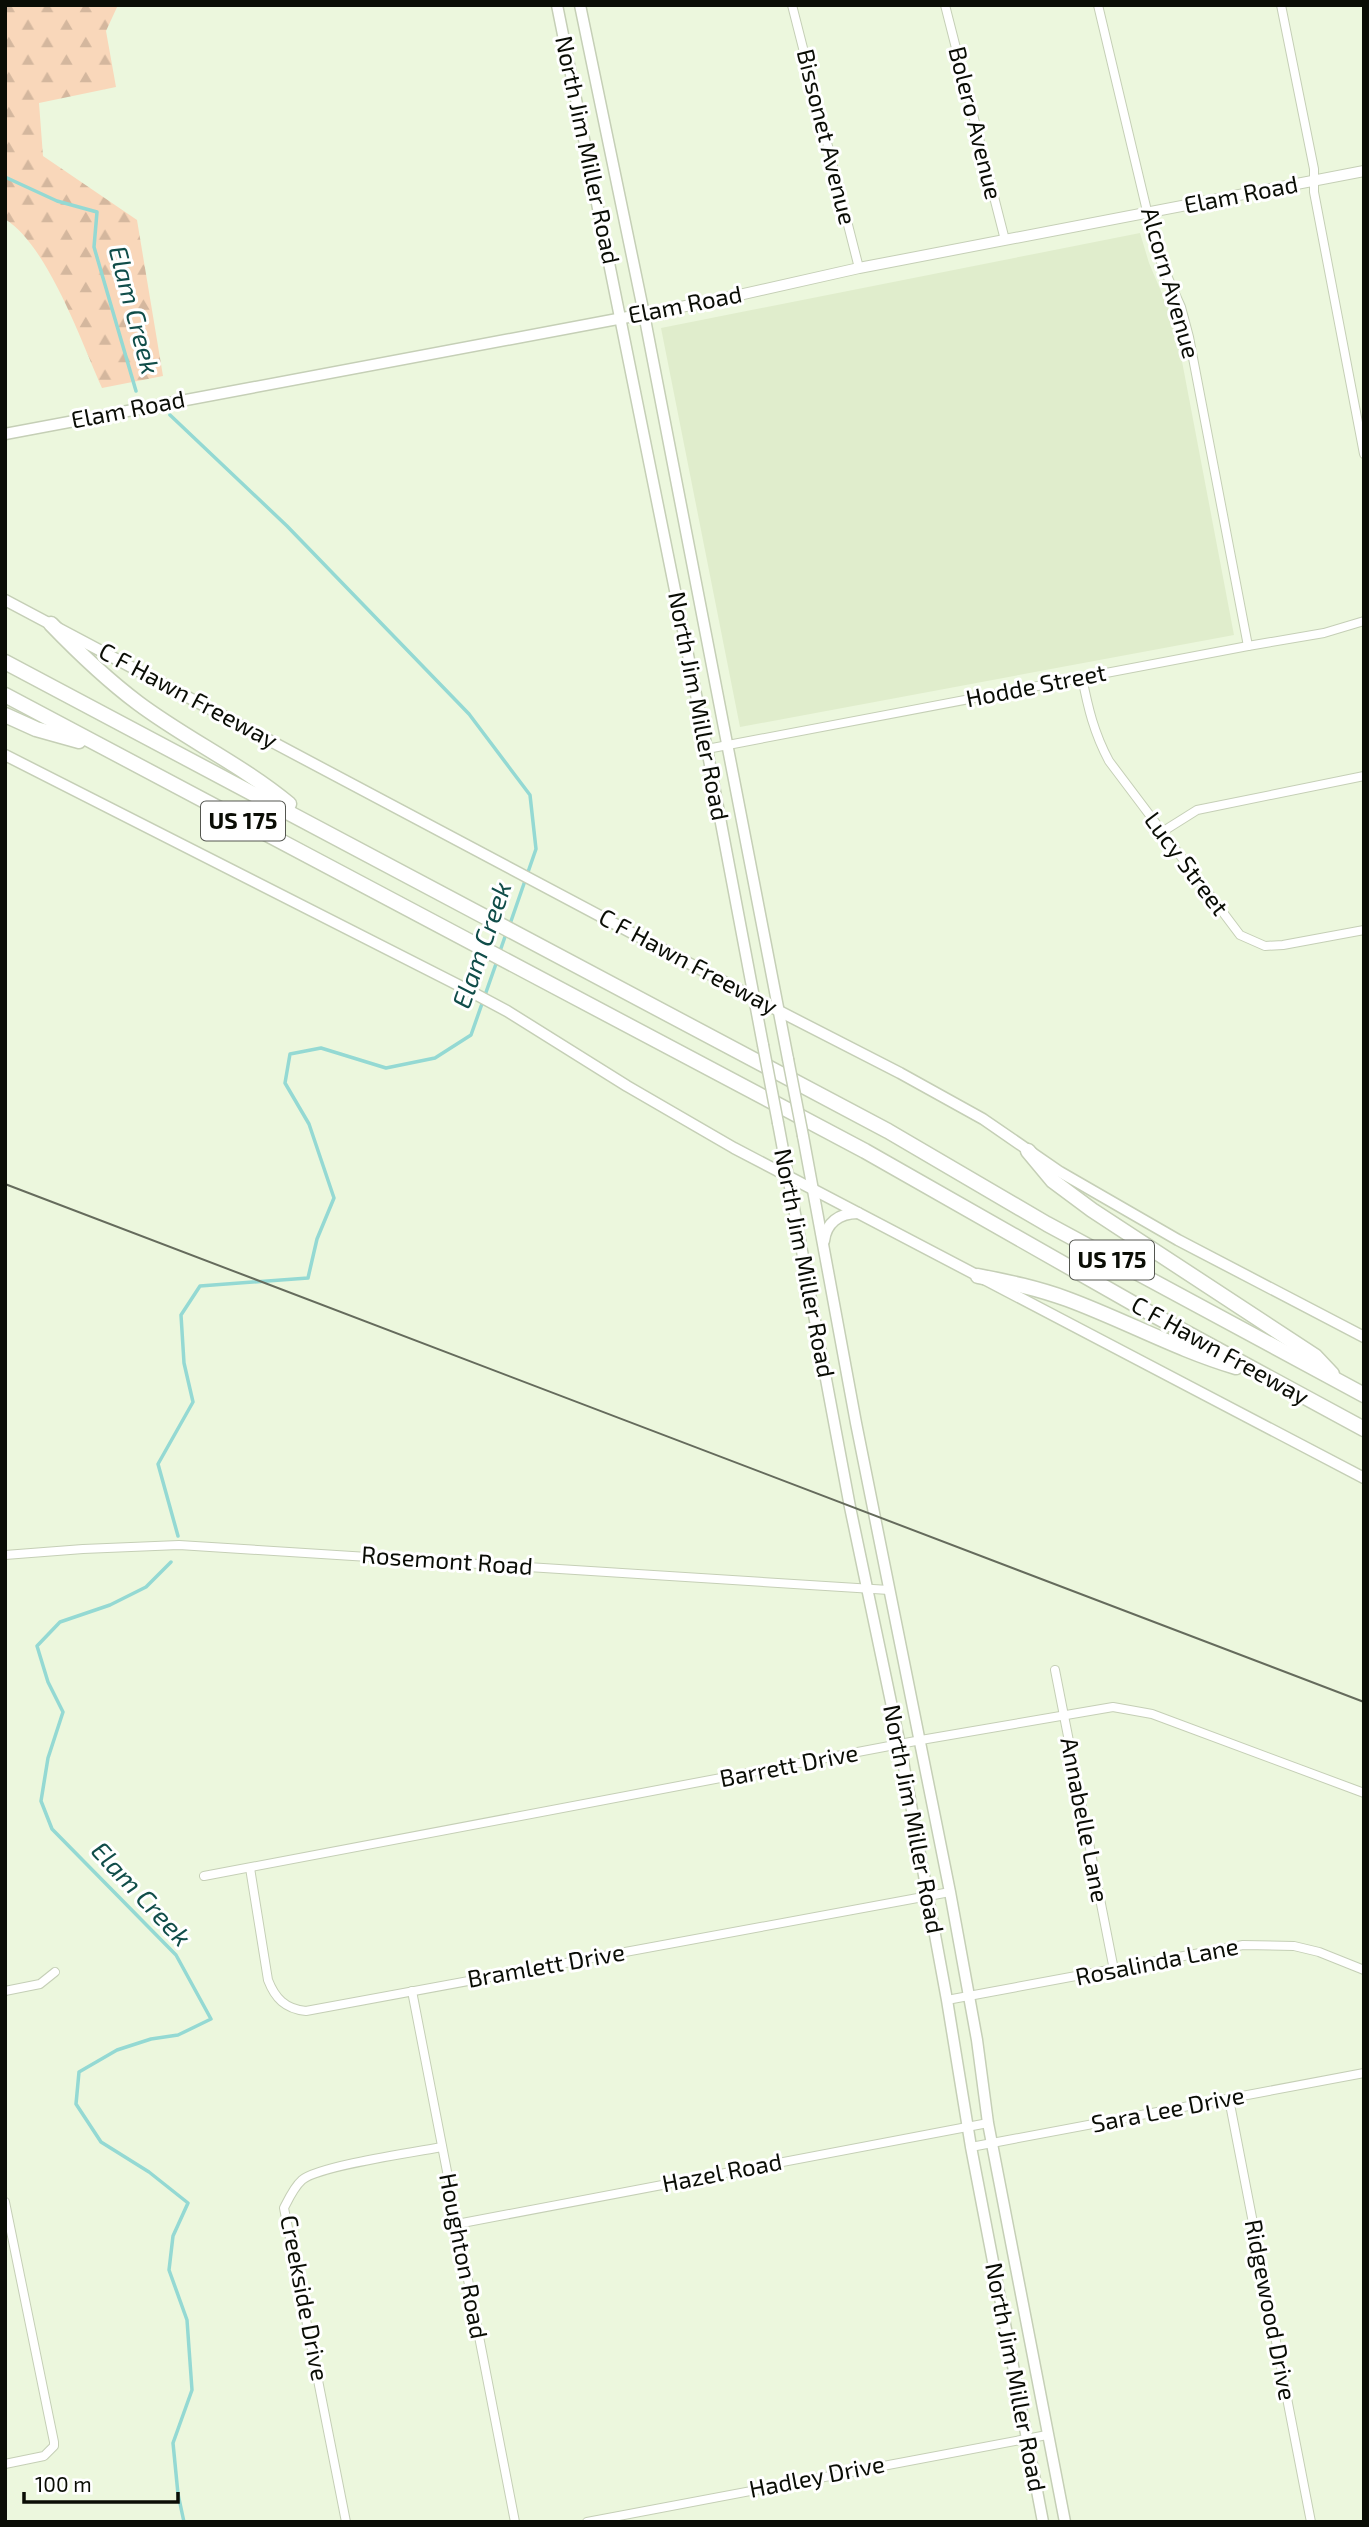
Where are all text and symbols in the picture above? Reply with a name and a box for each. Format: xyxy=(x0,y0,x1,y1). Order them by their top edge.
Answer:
street label: North Jim Miller Road xyxy=(550,33,627,266)
street label: Bolero Avenue xyxy=(943,43,1009,202)
street label: Bissonet Avenue xyxy=(792,46,863,227)
street label: Elam Road xyxy=(1181,168,1300,219)
street label: Alcorn Avenue xyxy=(1136,204,1207,362)
water label: Elam Creek xyxy=(103,242,167,377)
street label: Elam Road xyxy=(625,278,744,329)
street label: Elam Road xyxy=(68,383,187,434)
street label: North Jim Miller Road xyxy=(663,589,736,823)
street label: C F Hawn Freeway xyxy=(94,635,283,754)
street label: Hodde Street xyxy=(963,657,1108,712)
road number: US 175 xyxy=(201,802,285,841)
street label: Lucy Street xyxy=(1139,806,1235,921)
water label: Elam Creek xyxy=(444,877,517,1012)
street label: C F Hawn Freeway xyxy=(594,901,783,1020)
street label: North Jim Miller Road xyxy=(769,1146,842,1380)
road number: US 175 xyxy=(1070,1240,1154,1280)
street label: C F Hawn Freeway xyxy=(1127,1289,1315,1411)
street label: Rosemont Road xyxy=(360,1539,534,1580)
street label: North Jim Miller Road xyxy=(878,1702,951,1936)
street label: Annabelle Lane xyxy=(1055,1735,1116,1905)
street label: Barrett Drive xyxy=(717,1737,860,1792)
water label: Elam Creek xyxy=(86,1834,198,1952)
street label: Rosalinda Lane xyxy=(1073,1931,1241,1991)
street label: Bramlett Drive xyxy=(465,1936,627,1993)
street label: Sara Lee Drive xyxy=(1089,2079,1247,2138)
street label: Hazel Road xyxy=(659,2146,784,2197)
street label: Houghton Road xyxy=(434,2170,495,2341)
street label: Creekside Drive xyxy=(275,2212,336,2383)
street label: Ridgewood Drive xyxy=(1240,2217,1303,2403)
street label: North Jim Miller Road xyxy=(980,2260,1053,2494)
street label: Hadley Drive xyxy=(747,2448,887,2503)
scale bar xyxy=(24,2460,178,2504)
text: 100 m xyxy=(35,2471,92,2496)

